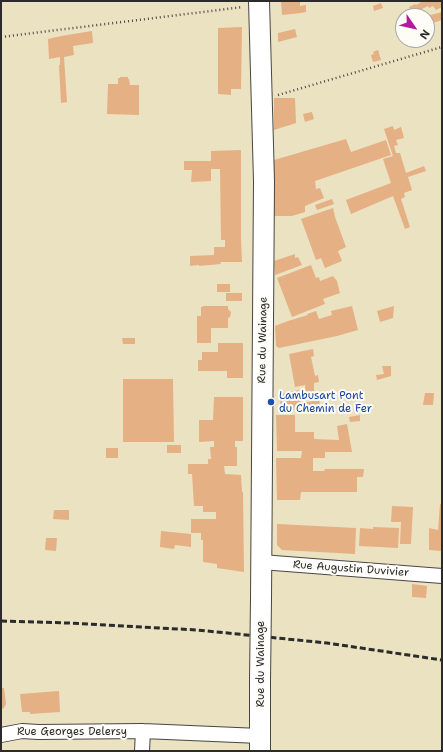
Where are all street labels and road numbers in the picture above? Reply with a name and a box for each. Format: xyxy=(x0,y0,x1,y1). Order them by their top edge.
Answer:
street label: Rue du Wainage xyxy=(256,297,270,383)
street label: Rue Augustin Duvivier xyxy=(292,558,410,580)
street label: Rue du Wainage xyxy=(254,621,268,707)
street label: Rue Georges Delersy xyxy=(17,725,127,739)

